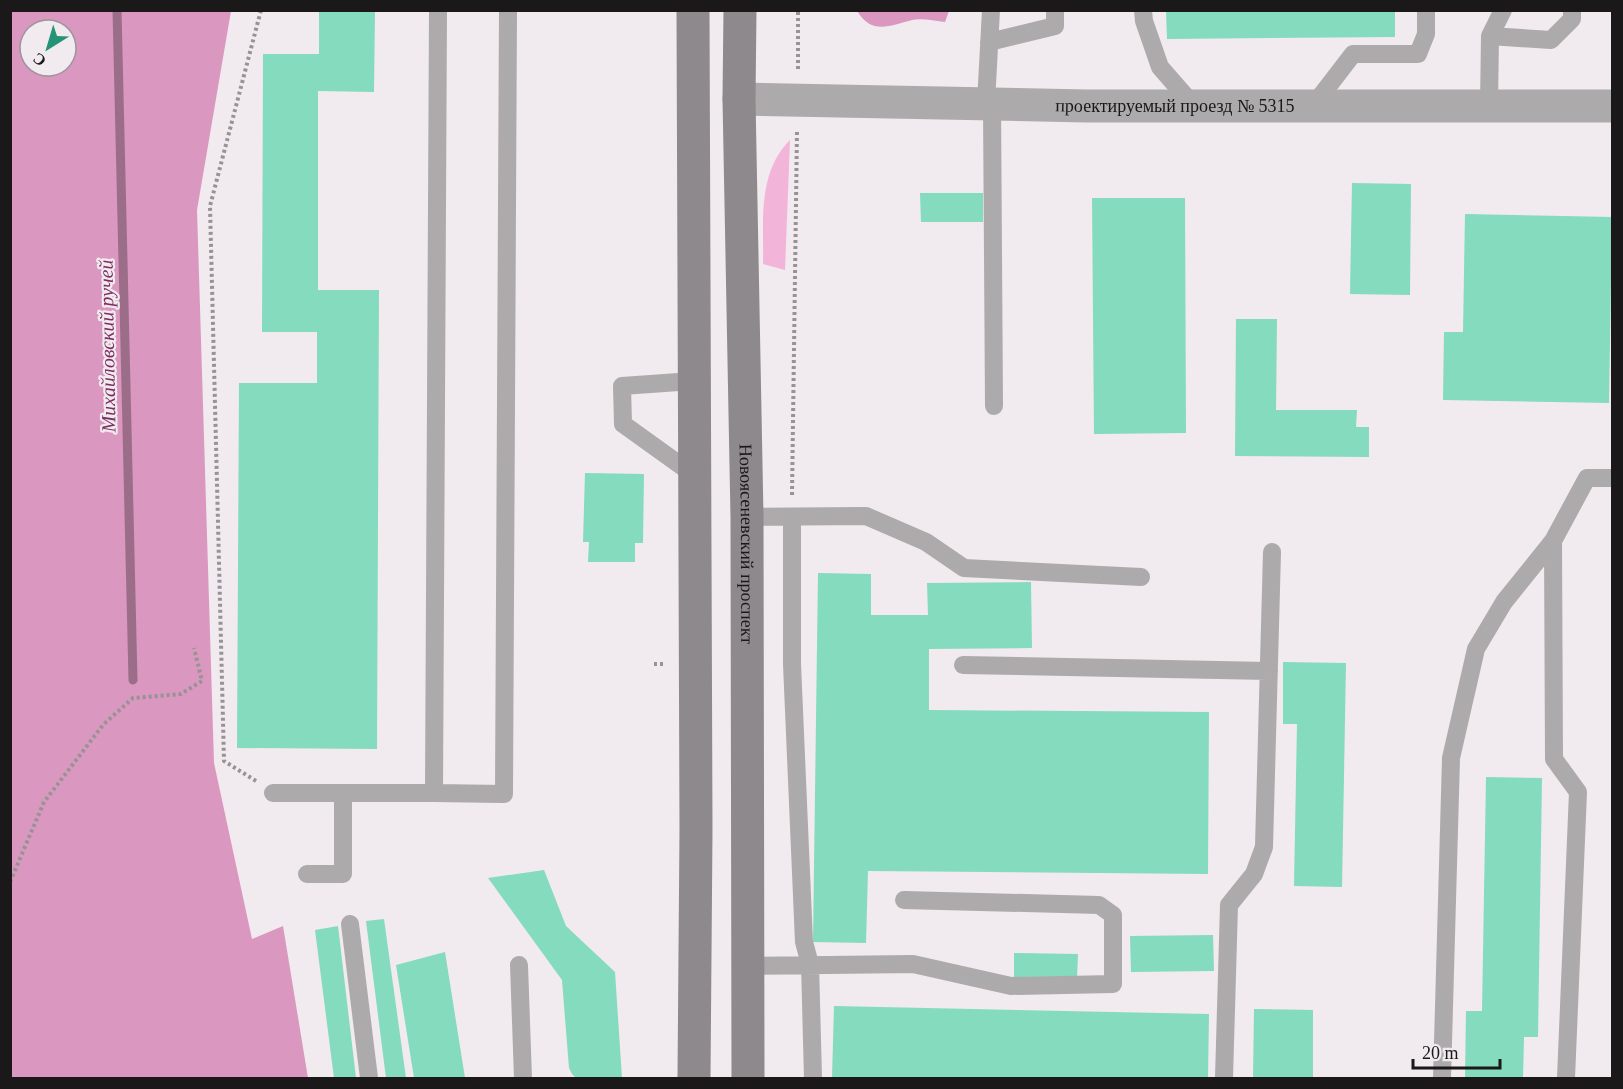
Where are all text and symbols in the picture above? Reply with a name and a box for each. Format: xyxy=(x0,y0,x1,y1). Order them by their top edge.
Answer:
north arrow xyxy=(18,18,78,78)
text: С xyxy=(30,49,49,70)
street label: проектируемый проезд № 5315 xyxy=(1055,95,1295,116)
water label: Михайловский ручей xyxy=(94,259,121,434)
street label: Новоясеневский проспект xyxy=(736,444,757,644)
scale bar xyxy=(1413,1032,1500,1070)
text: 20 m xyxy=(1422,1043,1459,1063)

